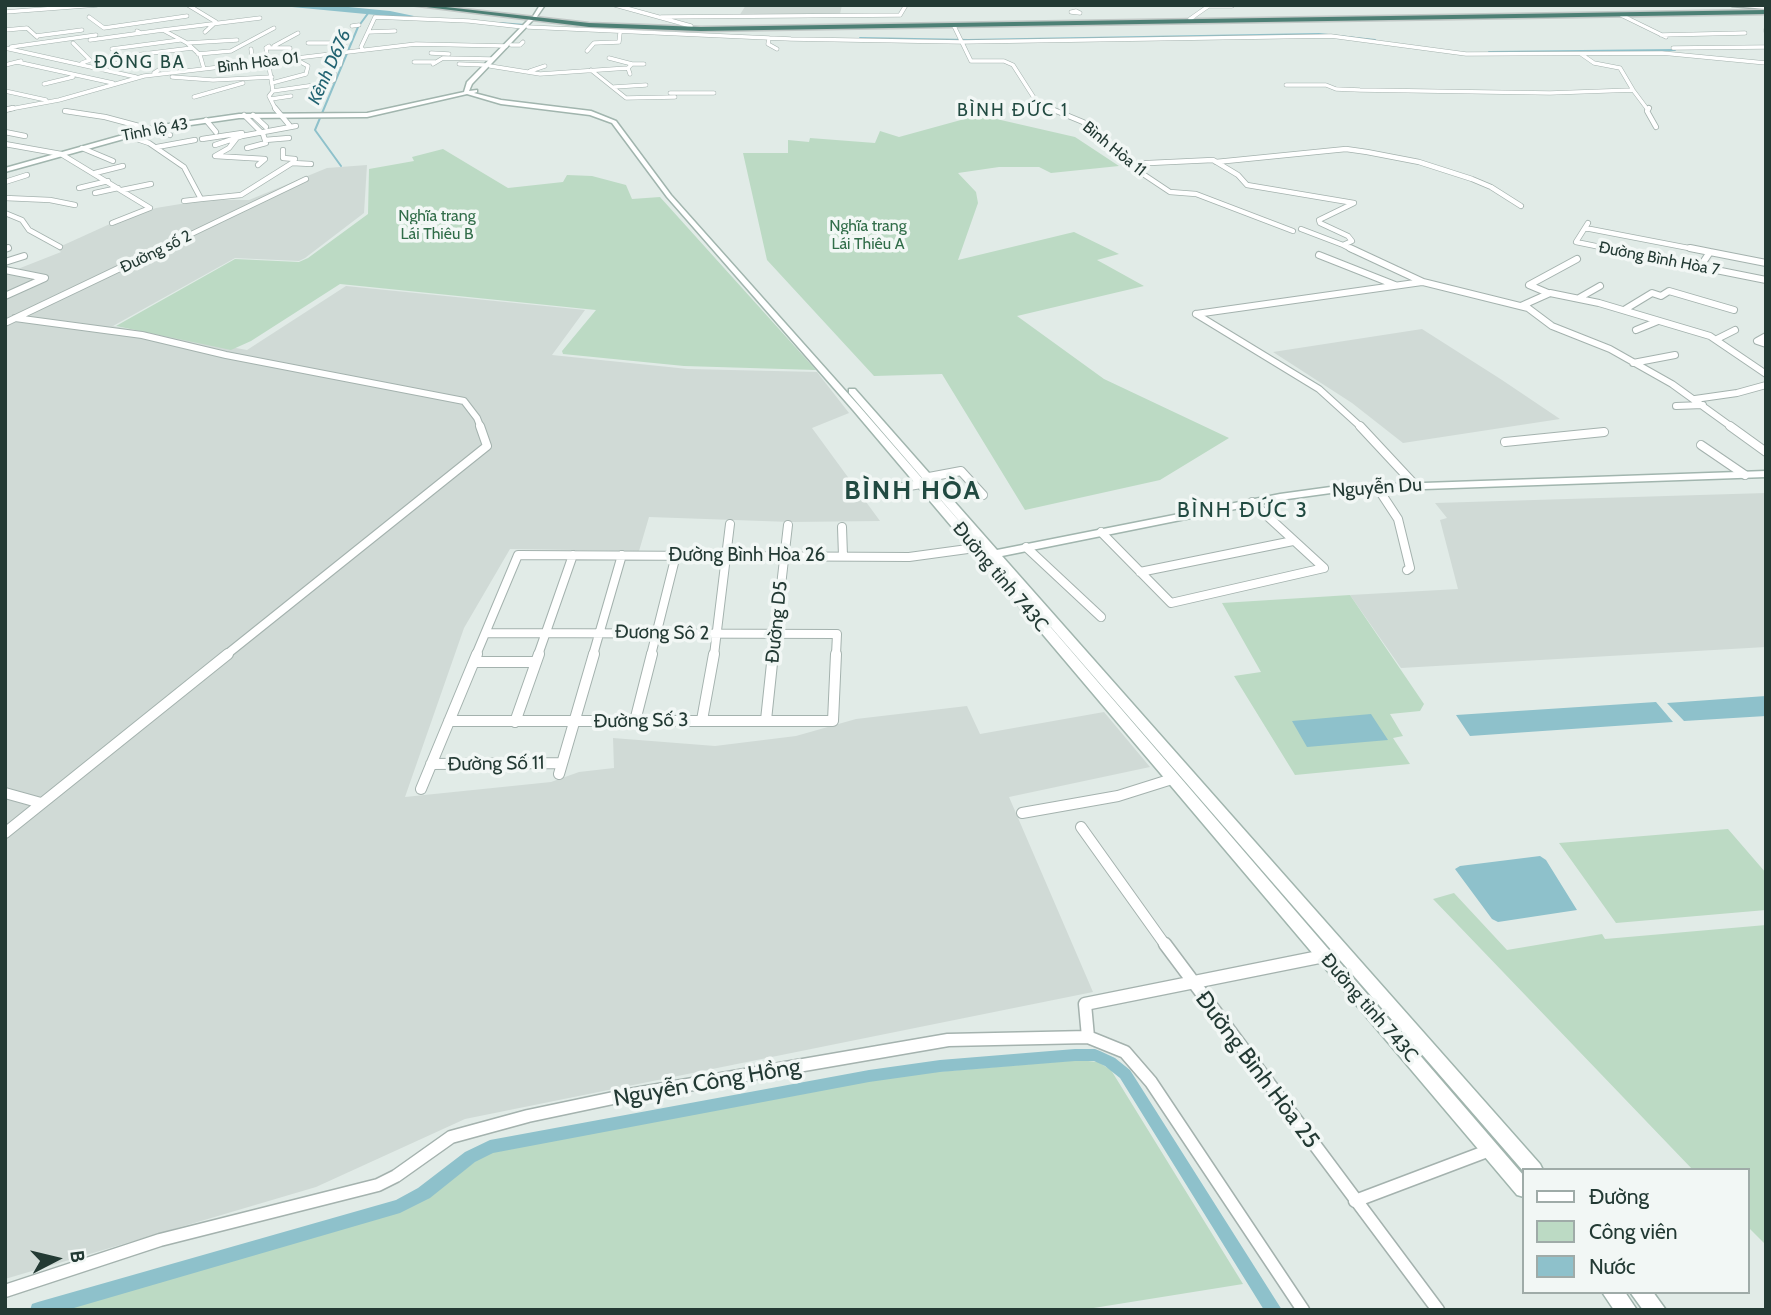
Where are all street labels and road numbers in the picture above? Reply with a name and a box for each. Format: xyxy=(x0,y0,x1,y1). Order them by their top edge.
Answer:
street label: Bình Hòa 01 xyxy=(216,48,300,78)
street label: Tỉnh lộ 43 xyxy=(120,114,190,146)
street label: Bình Hòa 11 xyxy=(1079,118,1149,180)
street label: Đường số 2 xyxy=(117,227,195,277)
street label: Đường Bình Hòa 7 xyxy=(1597,238,1721,280)
street label: Nguyễn Du xyxy=(1331,473,1423,503)
street label: Đường tỉnh 743C xyxy=(948,518,1052,636)
street label: Đường Bình Hòa 26 xyxy=(669,544,825,566)
street label: Đường D5 xyxy=(761,580,793,664)
street label: Đương Sô 2 xyxy=(615,621,709,645)
street label: Đường Số 3 xyxy=(593,709,689,733)
street label: Đường Số 11 xyxy=(447,752,545,776)
street label: Đường tỉnh 743C xyxy=(1316,949,1422,1067)
street label: Đường Bình Hòa 25 xyxy=(1189,986,1325,1154)
street label: Nguyễn Công Hồng xyxy=(611,1053,803,1113)

